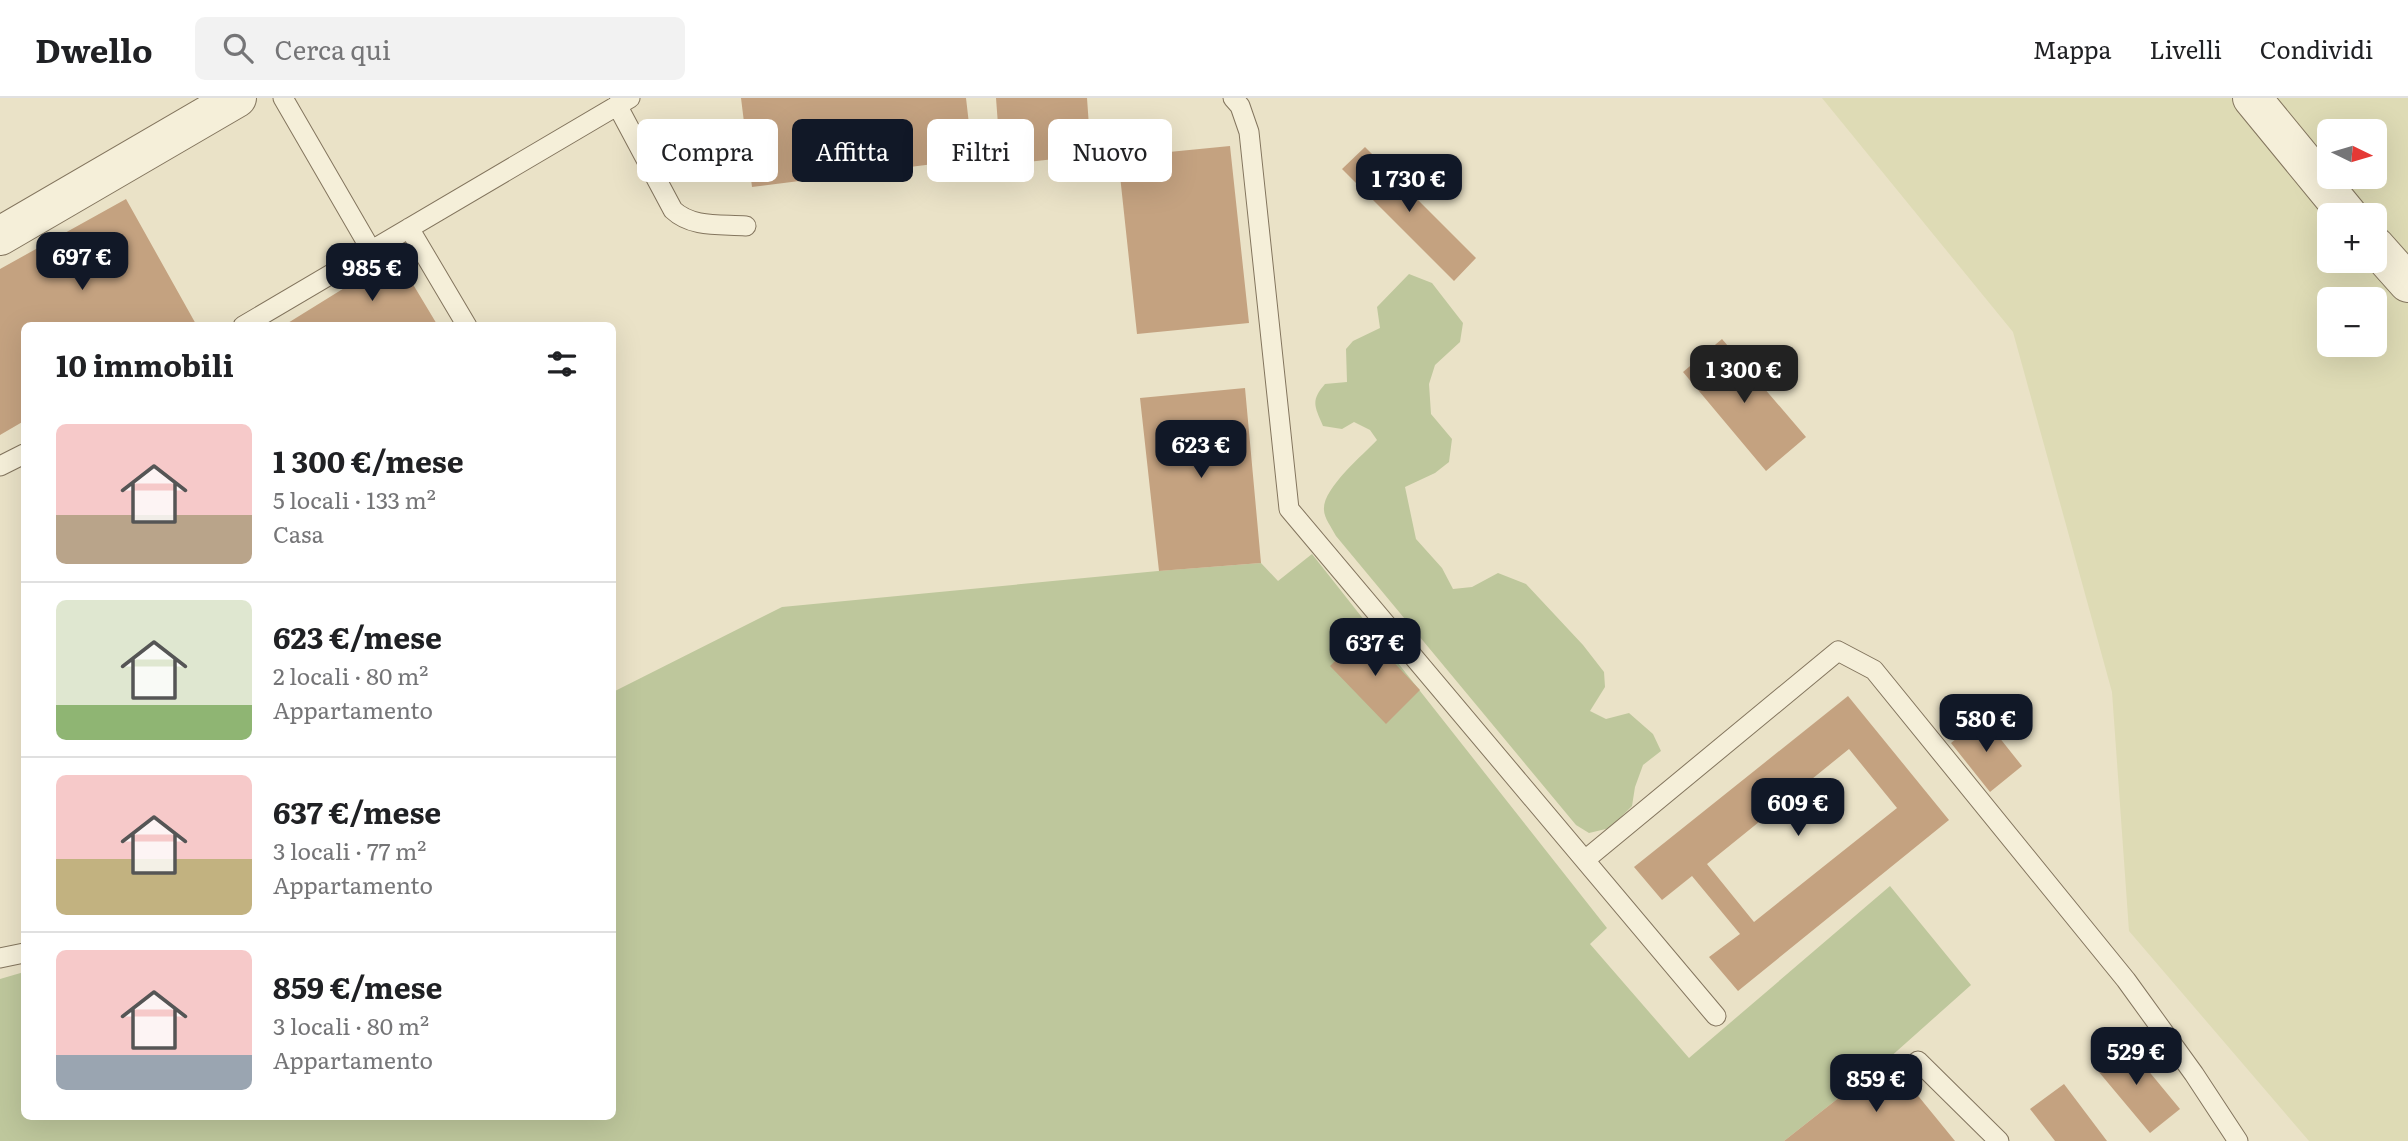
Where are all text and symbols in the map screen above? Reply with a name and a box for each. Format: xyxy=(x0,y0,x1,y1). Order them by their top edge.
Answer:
search box xyxy=(195,17,685,80)
text: Dwello xyxy=(35,24,153,73)
icon: search xyxy=(219,29,257,67)
text: Cerca qui xyxy=(275,29,391,68)
text: Mappa xyxy=(2033,31,2111,66)
text: Livelli xyxy=(2149,31,2222,66)
text: Condividi xyxy=(2260,31,2373,66)
chip: Compra xyxy=(637,119,778,182)
chip: Affitta xyxy=(792,119,913,182)
chip: Filtri xyxy=(927,119,1034,182)
chip: Nuovo xyxy=(1048,119,1172,182)
north arrow xyxy=(2317,119,2387,189)
map controls xyxy=(2317,119,2387,357)
pin: 1 730 € xyxy=(1344,155,1474,214)
text: 1 730 € xyxy=(1372,160,1446,194)
button: + xyxy=(2317,203,2387,273)
pin: 697 € xyxy=(33,232,131,292)
text: 697 € xyxy=(52,238,112,272)
pin: 985 € xyxy=(323,244,421,303)
text: 985 € xyxy=(342,249,402,283)
button: − xyxy=(2317,287,2387,357)
text: 10 immobili xyxy=(56,342,234,386)
icon: filters xyxy=(543,345,581,383)
pin: 1 300 € xyxy=(1679,345,1809,405)
text: 1 300 € xyxy=(1706,351,1782,385)
pin: 623 € xyxy=(1152,420,1250,480)
text: 623 € xyxy=(1171,426,1231,460)
text: 1 300 €/mese xyxy=(273,438,464,482)
icon: home xyxy=(112,452,196,536)
text: 5 locali · 133 m² xyxy=(273,482,436,516)
text: Casa xyxy=(273,516,324,550)
text: 623 €/mese xyxy=(273,614,442,658)
pin: 637 € xyxy=(1326,618,1424,678)
text: 637 € xyxy=(1346,624,1404,658)
icon: home xyxy=(112,628,196,712)
text: 2 locali · 80 m² xyxy=(273,658,428,692)
text: Appartamento xyxy=(273,692,433,726)
pin: 580 € xyxy=(1937,694,2035,754)
text: 580 € xyxy=(1956,700,2016,734)
pin: 609 € xyxy=(1749,778,1847,838)
text: 609 € xyxy=(1767,784,1829,818)
text: 637 €/mese xyxy=(273,789,441,833)
icon: home xyxy=(112,803,196,887)
text: 3 locali · 77 m² xyxy=(273,833,426,867)
text: Appartamento xyxy=(273,867,433,901)
text: 859 €/mese xyxy=(273,964,443,1008)
icon: home xyxy=(112,978,196,1062)
text: 3 locali · 80 m² xyxy=(273,1008,429,1042)
pin: 529 € xyxy=(2087,1028,2185,1087)
text: 529 € xyxy=(2107,1033,2165,1067)
text: Appartamento xyxy=(273,1042,433,1076)
pin: 859 € xyxy=(1827,1054,1925,1114)
text: 859 € xyxy=(1846,1060,1906,1094)

